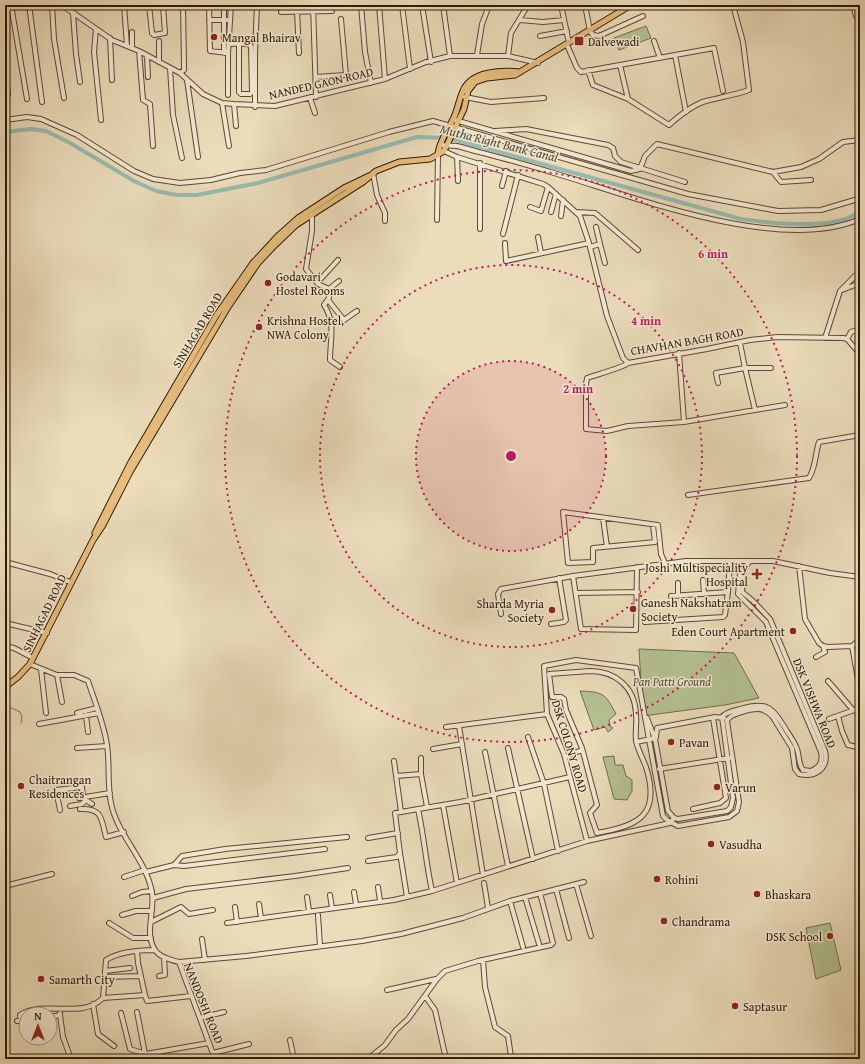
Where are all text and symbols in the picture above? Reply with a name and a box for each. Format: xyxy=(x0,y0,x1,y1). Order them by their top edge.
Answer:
place label: Mangal Bhairav xyxy=(222,29,301,46)
marker: Mangal Bhairav xyxy=(209,32,219,42)
place label: Dalvewadi xyxy=(588,33,640,50)
marker: Dalvewadi xyxy=(573,35,585,47)
street label: NANDED GAON ROAD xyxy=(267,63,375,103)
water label: Mutha Right Bank Canal xyxy=(438,119,560,167)
text: 6 min xyxy=(698,245,728,262)
place label: Godavari Hostel Rooms xyxy=(276,268,345,299)
marker: Godavari Hostel Rooms xyxy=(263,278,273,288)
street label: SINHAGAD ROAD xyxy=(168,289,226,371)
place label: Krishna Hostel, NWA Colony xyxy=(267,312,344,343)
text: 4 min xyxy=(631,312,661,329)
marker: Krishna Hostel, NWA Colony xyxy=(254,322,264,332)
street label: CHAVHAN BAGH ROAD xyxy=(629,323,745,359)
text: 2 min xyxy=(563,380,593,397)
centre of rings xyxy=(504,449,518,463)
place label: Joshi Multispeciality Hospital xyxy=(643,559,749,590)
marker: Joshi Multispeciality Hospital xyxy=(751,568,763,580)
street label: SINHAGAD ROAD xyxy=(18,571,70,655)
place label: Ganesh Nakshatram Society xyxy=(641,594,742,625)
place label: Sharda Myria Society xyxy=(476,595,544,626)
marker: Ganesh Nakshatram Society xyxy=(628,604,638,614)
marker: Sharda Myria Society xyxy=(547,605,557,615)
place label: Eden Court Apartment xyxy=(672,623,786,640)
marker: Eden Court Apartment xyxy=(788,626,798,636)
street label: DSK VISHWA ROAD xyxy=(789,655,841,751)
park label: Pan Patti Ground xyxy=(632,673,711,690)
street label: DSK COLONY ROAD xyxy=(548,698,592,794)
place label: Pavan xyxy=(679,734,709,751)
marker: Pavan xyxy=(666,737,676,747)
place label: Chaitrangan Residences xyxy=(29,771,91,802)
place label: Varun xyxy=(725,779,756,796)
marker: Chaitrangan Residences xyxy=(16,781,26,791)
marker: Varun xyxy=(712,782,722,792)
place label: Vasudha xyxy=(719,836,762,853)
marker: Vasudha xyxy=(706,839,716,849)
place label: Rohini xyxy=(665,871,699,888)
marker: Rohini xyxy=(652,874,662,884)
place label: Bhaskara xyxy=(765,886,812,903)
marker: Bhaskara xyxy=(752,889,762,899)
place label: Chandrama xyxy=(672,913,730,930)
marker: Chandrama xyxy=(659,916,669,926)
place label: DSK School xyxy=(766,928,823,945)
marker: DSK School xyxy=(825,931,835,941)
street label: NANDOSHI ROAD xyxy=(180,960,228,1046)
place label: Samarth City xyxy=(49,971,115,988)
marker: Samarth City xyxy=(36,974,46,984)
place label: Saptasur xyxy=(743,998,787,1015)
marker: Saptasur xyxy=(730,1001,740,1011)
north arrow xyxy=(18,1006,58,1046)
text: N xyxy=(34,1008,42,1024)

